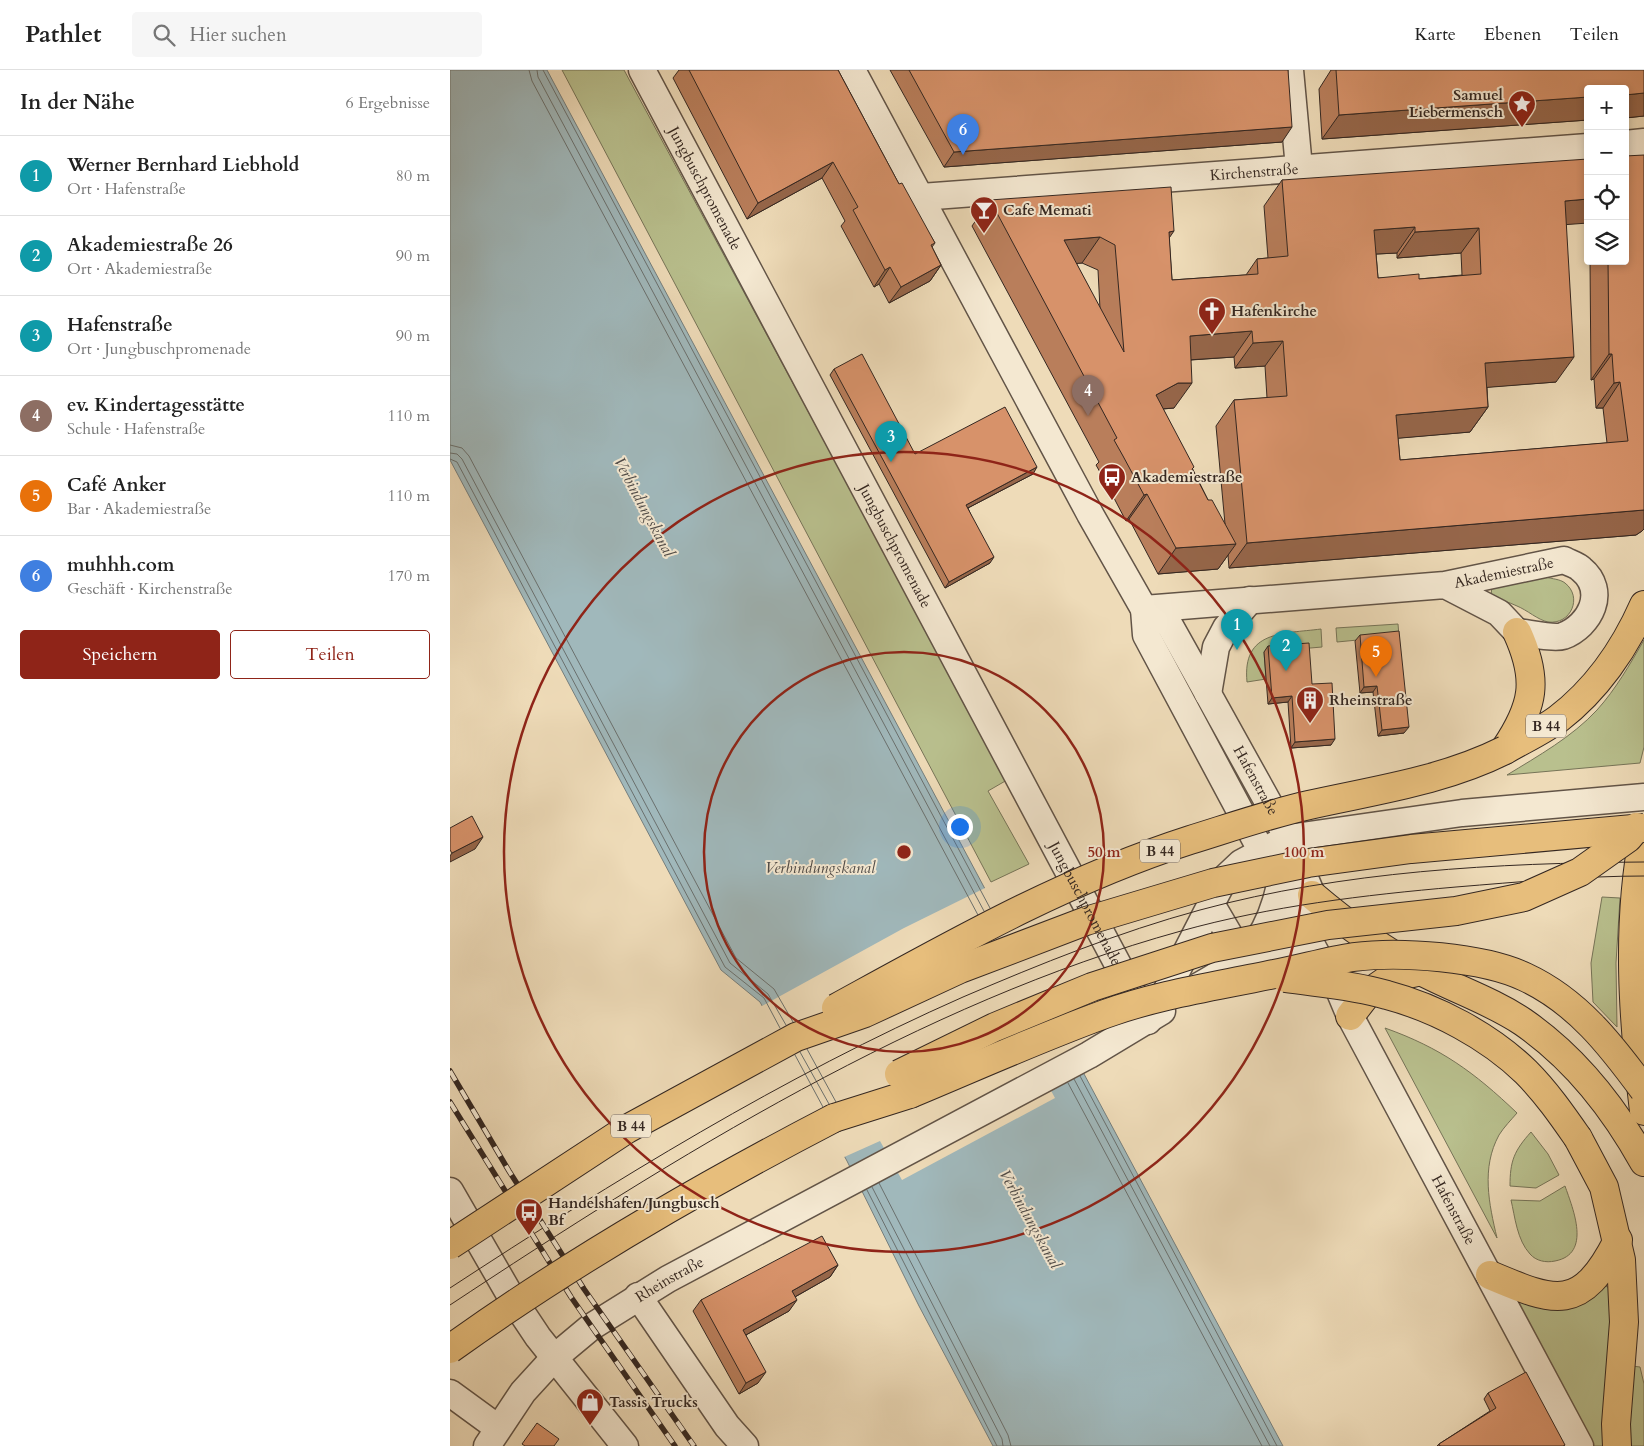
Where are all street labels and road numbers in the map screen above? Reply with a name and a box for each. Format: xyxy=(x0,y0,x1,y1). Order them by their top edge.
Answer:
street label: Jungbuschpromenade xyxy=(663,121,746,254)
street label: Kirchenstraße xyxy=(1209,159,1299,185)
street label: Jungbuschpromenade xyxy=(853,479,936,611)
street label: Akademiestraße xyxy=(1452,552,1556,593)
road number: B 44 xyxy=(1526,714,1566,738)
street label: Hafenstraße xyxy=(1229,742,1283,819)
street label: Jungbuschpromenade xyxy=(1043,836,1127,969)
road number: B 44 xyxy=(1140,839,1180,862)
road number: B 44 xyxy=(611,1114,651,1138)
street label: Hafenstraße xyxy=(1427,1171,1481,1248)
street label: Rheinstraße xyxy=(632,1252,707,1307)

